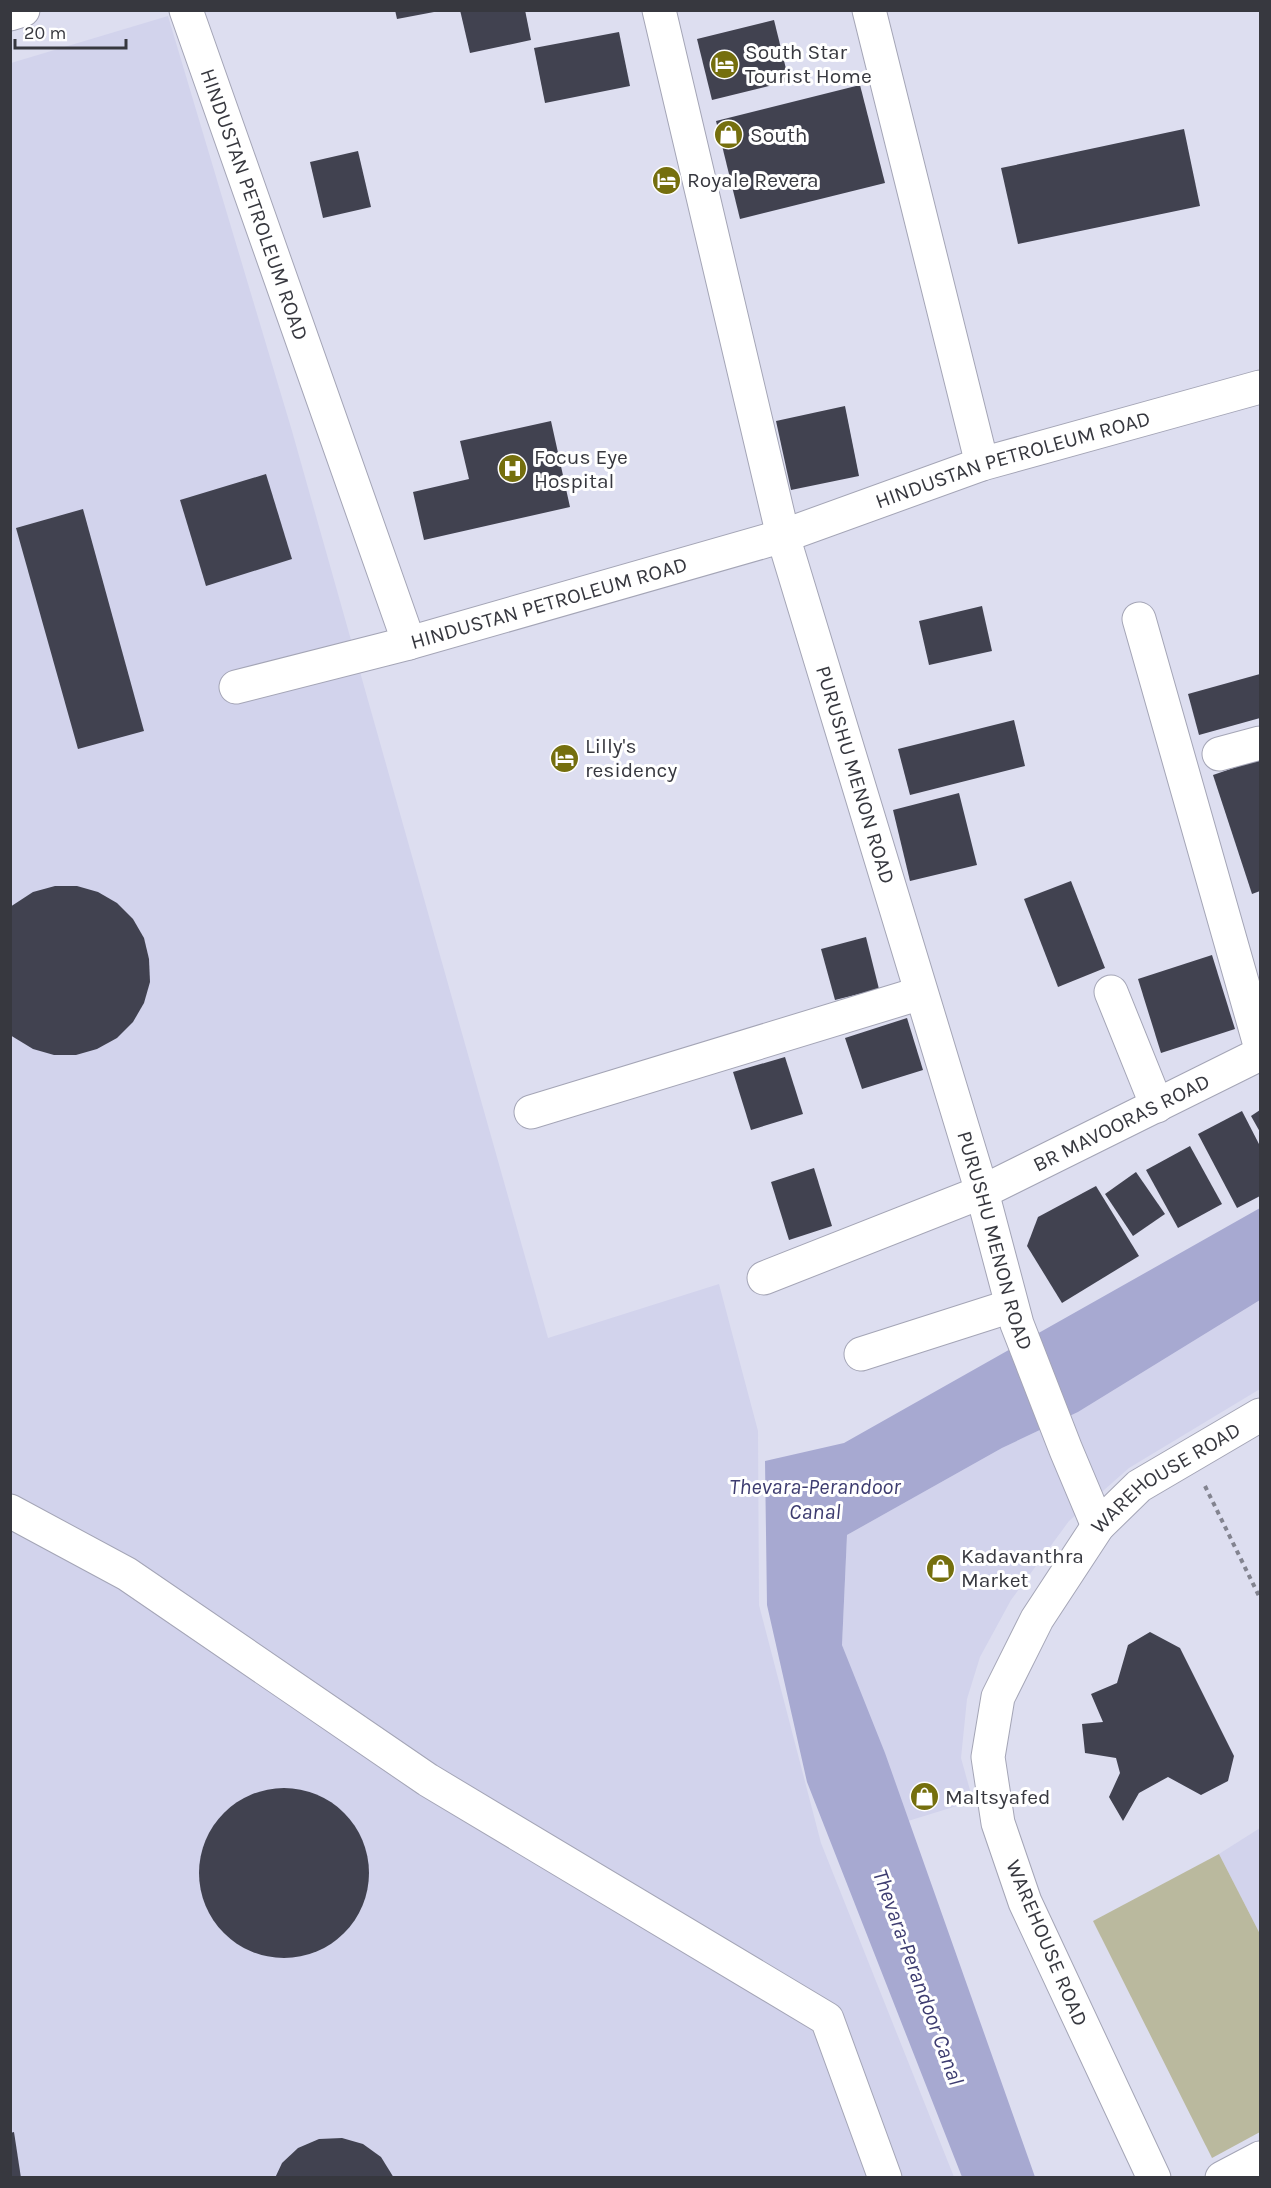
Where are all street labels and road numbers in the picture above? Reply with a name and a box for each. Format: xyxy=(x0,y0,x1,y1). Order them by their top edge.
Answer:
street label: HINDUSTAN PETROLEUM ROAD xyxy=(196,65,313,343)
street label: HINDUSTAN PETROLEUM ROAD xyxy=(872,406,1153,514)
street label: HINDUSTAN PETROLEUM ROAD xyxy=(408,552,690,654)
street label: PURUSHU MENON ROAD xyxy=(811,663,900,887)
street label: BR MAVOORAS ROAD xyxy=(1029,1069,1214,1177)
street label: PURUSHU MENON ROAD xyxy=(952,1128,1038,1353)
street label: WAREHOUSE ROAD xyxy=(1086,1417,1245,1538)
street label: WAREHOUSE ROAD xyxy=(1001,1856,1093,2030)

